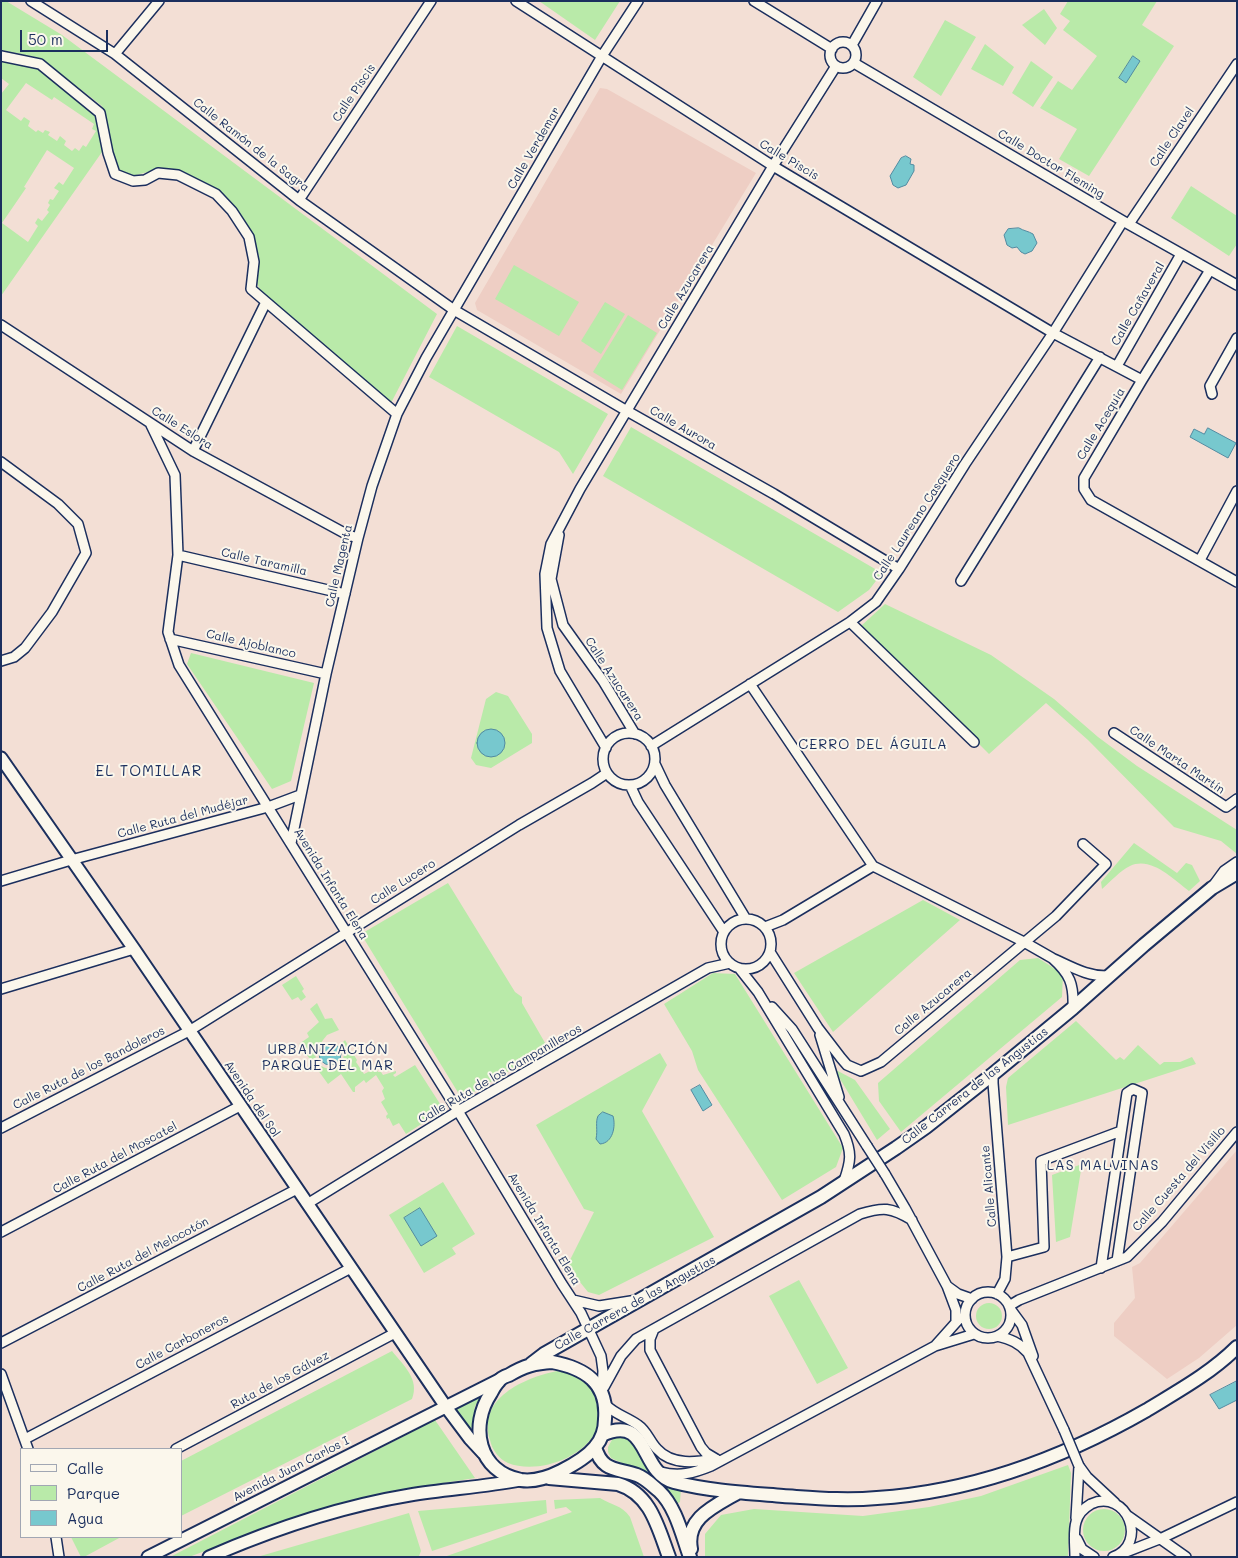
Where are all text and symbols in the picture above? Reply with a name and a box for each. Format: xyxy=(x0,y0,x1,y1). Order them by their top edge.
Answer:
scale bar xyxy=(22,20,110,52)
text: 50 m xyxy=(28,29,63,49)
street label: Calle Piscis xyxy=(329,61,379,125)
street label: Calle Ramón de la Sagra xyxy=(190,95,312,195)
street label: Calle Verdemar xyxy=(505,104,563,192)
street label: Calle Clavel xyxy=(1147,104,1197,170)
street label: Calle Doctor Fleming xyxy=(995,126,1107,202)
street label: Calle Piscis xyxy=(757,137,821,183)
street label: Calle Azucarera xyxy=(655,242,717,332)
street label: Calle Cañaveral xyxy=(1108,260,1168,348)
street label: Calle Acequia xyxy=(1074,385,1128,463)
street label: Calle Eslora xyxy=(149,403,215,453)
street label: Calle Aurora xyxy=(647,403,719,453)
street label: Calle Laureano Casquero xyxy=(870,451,964,583)
street label: Calle Magenta xyxy=(323,523,355,609)
street label: Calle Taramilla xyxy=(220,545,308,579)
street label: Calle Ajoblanco xyxy=(205,627,297,661)
street label: Calle Azucarera xyxy=(582,635,646,723)
street label: Calle Marta Martín xyxy=(1127,723,1227,797)
district label: CERRO DEL ÁGUILA xyxy=(796,737,950,753)
district label: EL TOMILLAR xyxy=(94,762,204,780)
street label: Calle Ruta del Mudéjar xyxy=(116,793,250,841)
street label: Avenida Infanta Elena xyxy=(291,826,371,942)
street label: Calle Lucero xyxy=(368,856,438,908)
street label: Calle Azucarera xyxy=(891,966,975,1038)
street label: Calle Ruta de los Campanilleros xyxy=(416,1021,584,1127)
street label: Calle Ruta de los Bandoleros xyxy=(11,1023,167,1113)
street label: Calle Carrera de las Angustias xyxy=(899,1024,1051,1148)
district label: URBANIZACIÓN PARQUE DEL MAR xyxy=(260,1042,396,1074)
street label: Avenida del Sol xyxy=(221,1058,283,1140)
street label: Calle Ruta del Moscatel xyxy=(50,1119,180,1197)
street label: Calle Cuesta del Visillo xyxy=(1130,1124,1228,1234)
street label: Calle Alicante xyxy=(978,1144,1000,1228)
district label: LAS MALVINAS xyxy=(1045,1158,1161,1174)
street label: Avenida Infanta Elena xyxy=(505,1170,583,1288)
street label: Calle Ruta del Melocotón xyxy=(75,1214,211,1296)
street label: Calle Carrera de las Angustias xyxy=(552,1253,718,1353)
street label: Calle Carboneros xyxy=(133,1311,231,1373)
street label: Ruta de los Gálvez xyxy=(228,1348,332,1412)
street label: Avenida Juan Carlos I xyxy=(231,1433,351,1505)
legend xyxy=(20,1448,182,1538)
text: Calle xyxy=(67,1458,104,1478)
text: Parque xyxy=(67,1483,120,1503)
text: Agua xyxy=(67,1508,104,1528)

